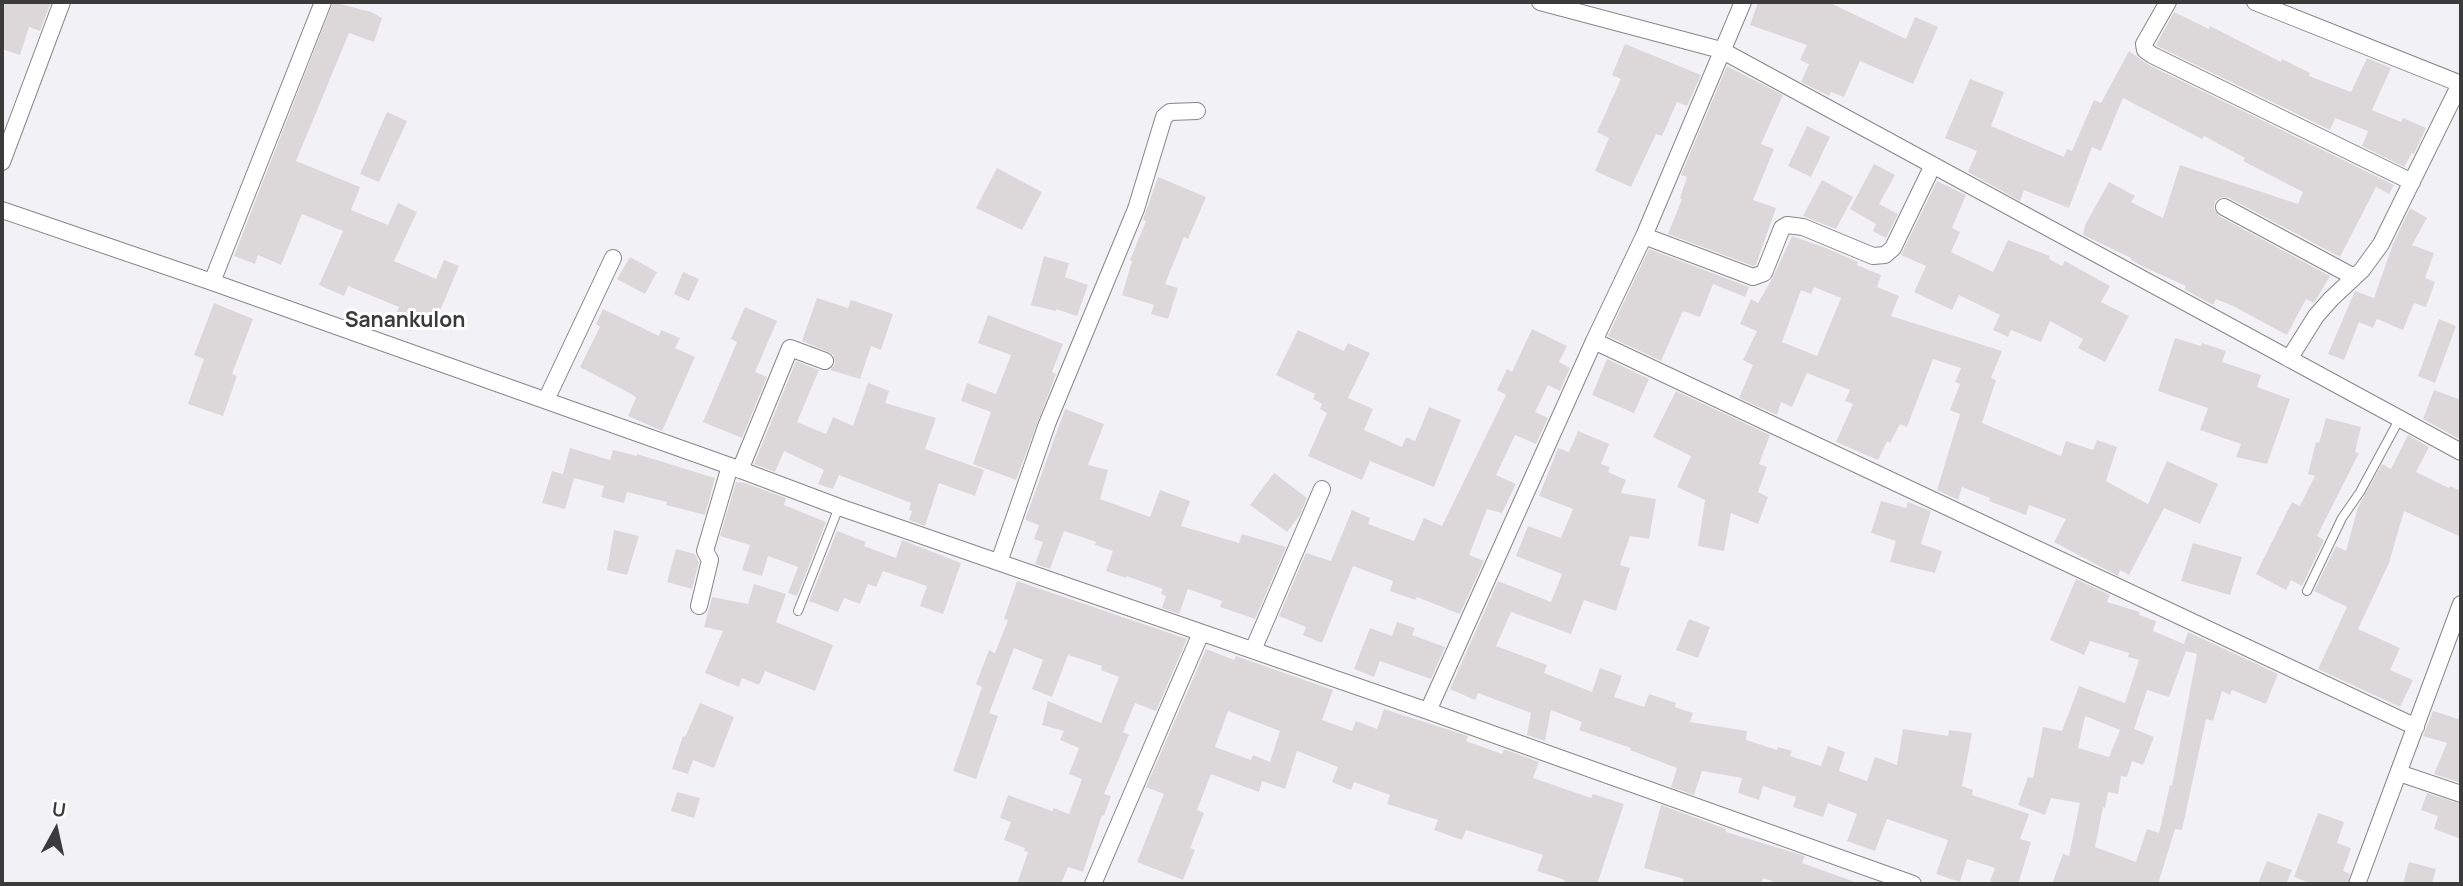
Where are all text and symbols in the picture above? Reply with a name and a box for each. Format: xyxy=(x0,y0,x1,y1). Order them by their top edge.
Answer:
district label: Sanankulon xyxy=(345,308,465,334)
north arrow xyxy=(21,795,91,865)
text: U xyxy=(50,795,68,823)

